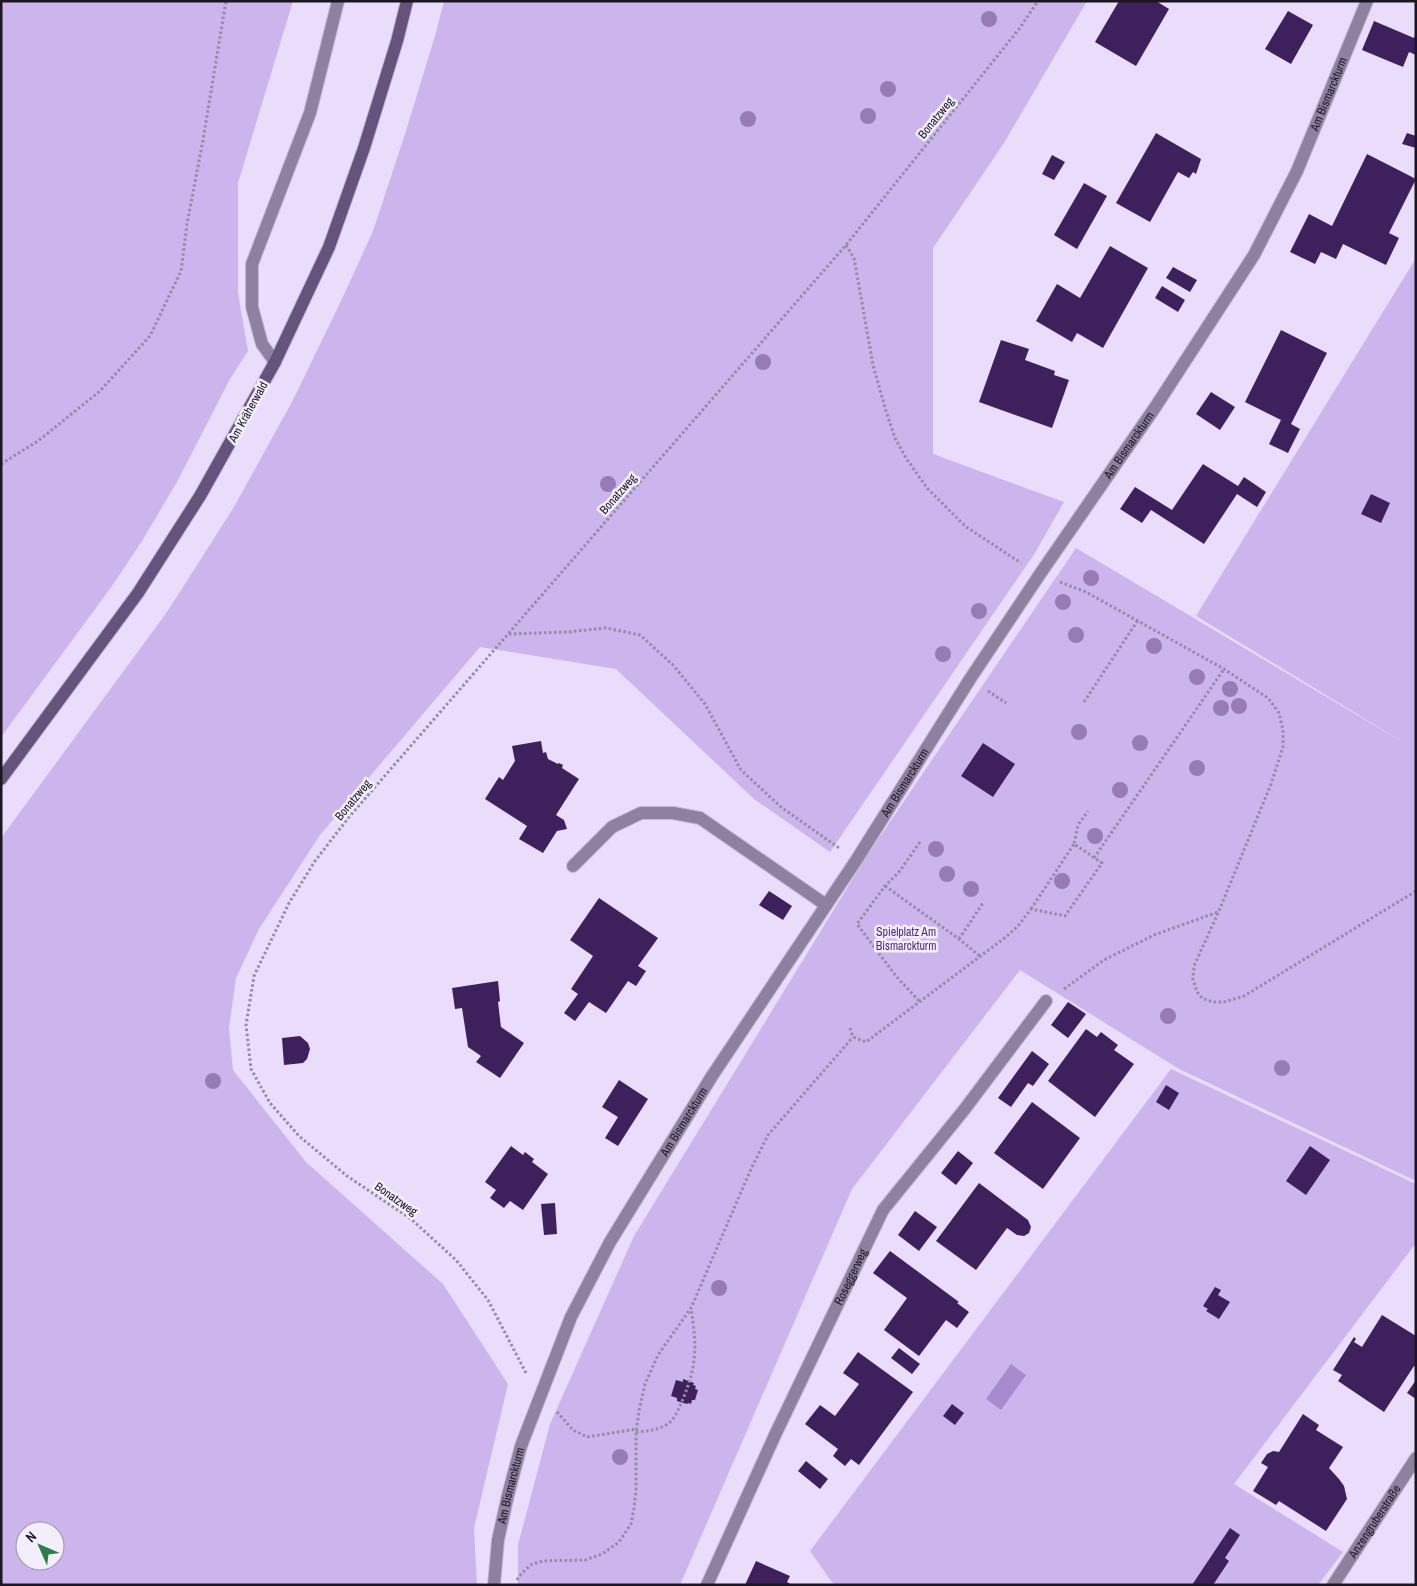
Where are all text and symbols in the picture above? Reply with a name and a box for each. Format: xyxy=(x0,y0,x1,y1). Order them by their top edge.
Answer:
street label: Am Bismarckturm xyxy=(1306,55,1351,134)
street label: Bonatzweg xyxy=(914,94,958,142)
street label: Am Kräherwald xyxy=(224,379,271,446)
street label: Am Bismarckturm xyxy=(1100,408,1158,483)
street label: Bonatzweg xyxy=(596,470,640,518)
street label: Am Bismarckturm xyxy=(877,745,933,821)
street label: Bonatzweg xyxy=(331,776,375,824)
park label: Spielplatz Am Bismarckturm xyxy=(876,924,936,954)
street label: Am Bismarckturm xyxy=(656,1084,711,1160)
street label: Bonatzweg xyxy=(371,1178,421,1220)
street label: Roseggerweg xyxy=(830,1246,871,1308)
street label: Am Bismarckturm xyxy=(494,1446,528,1526)
street label: Anzengruberstraße xyxy=(1344,1482,1404,1562)
north arrow xyxy=(15,1521,65,1571)
text: N xyxy=(22,1528,40,1546)

